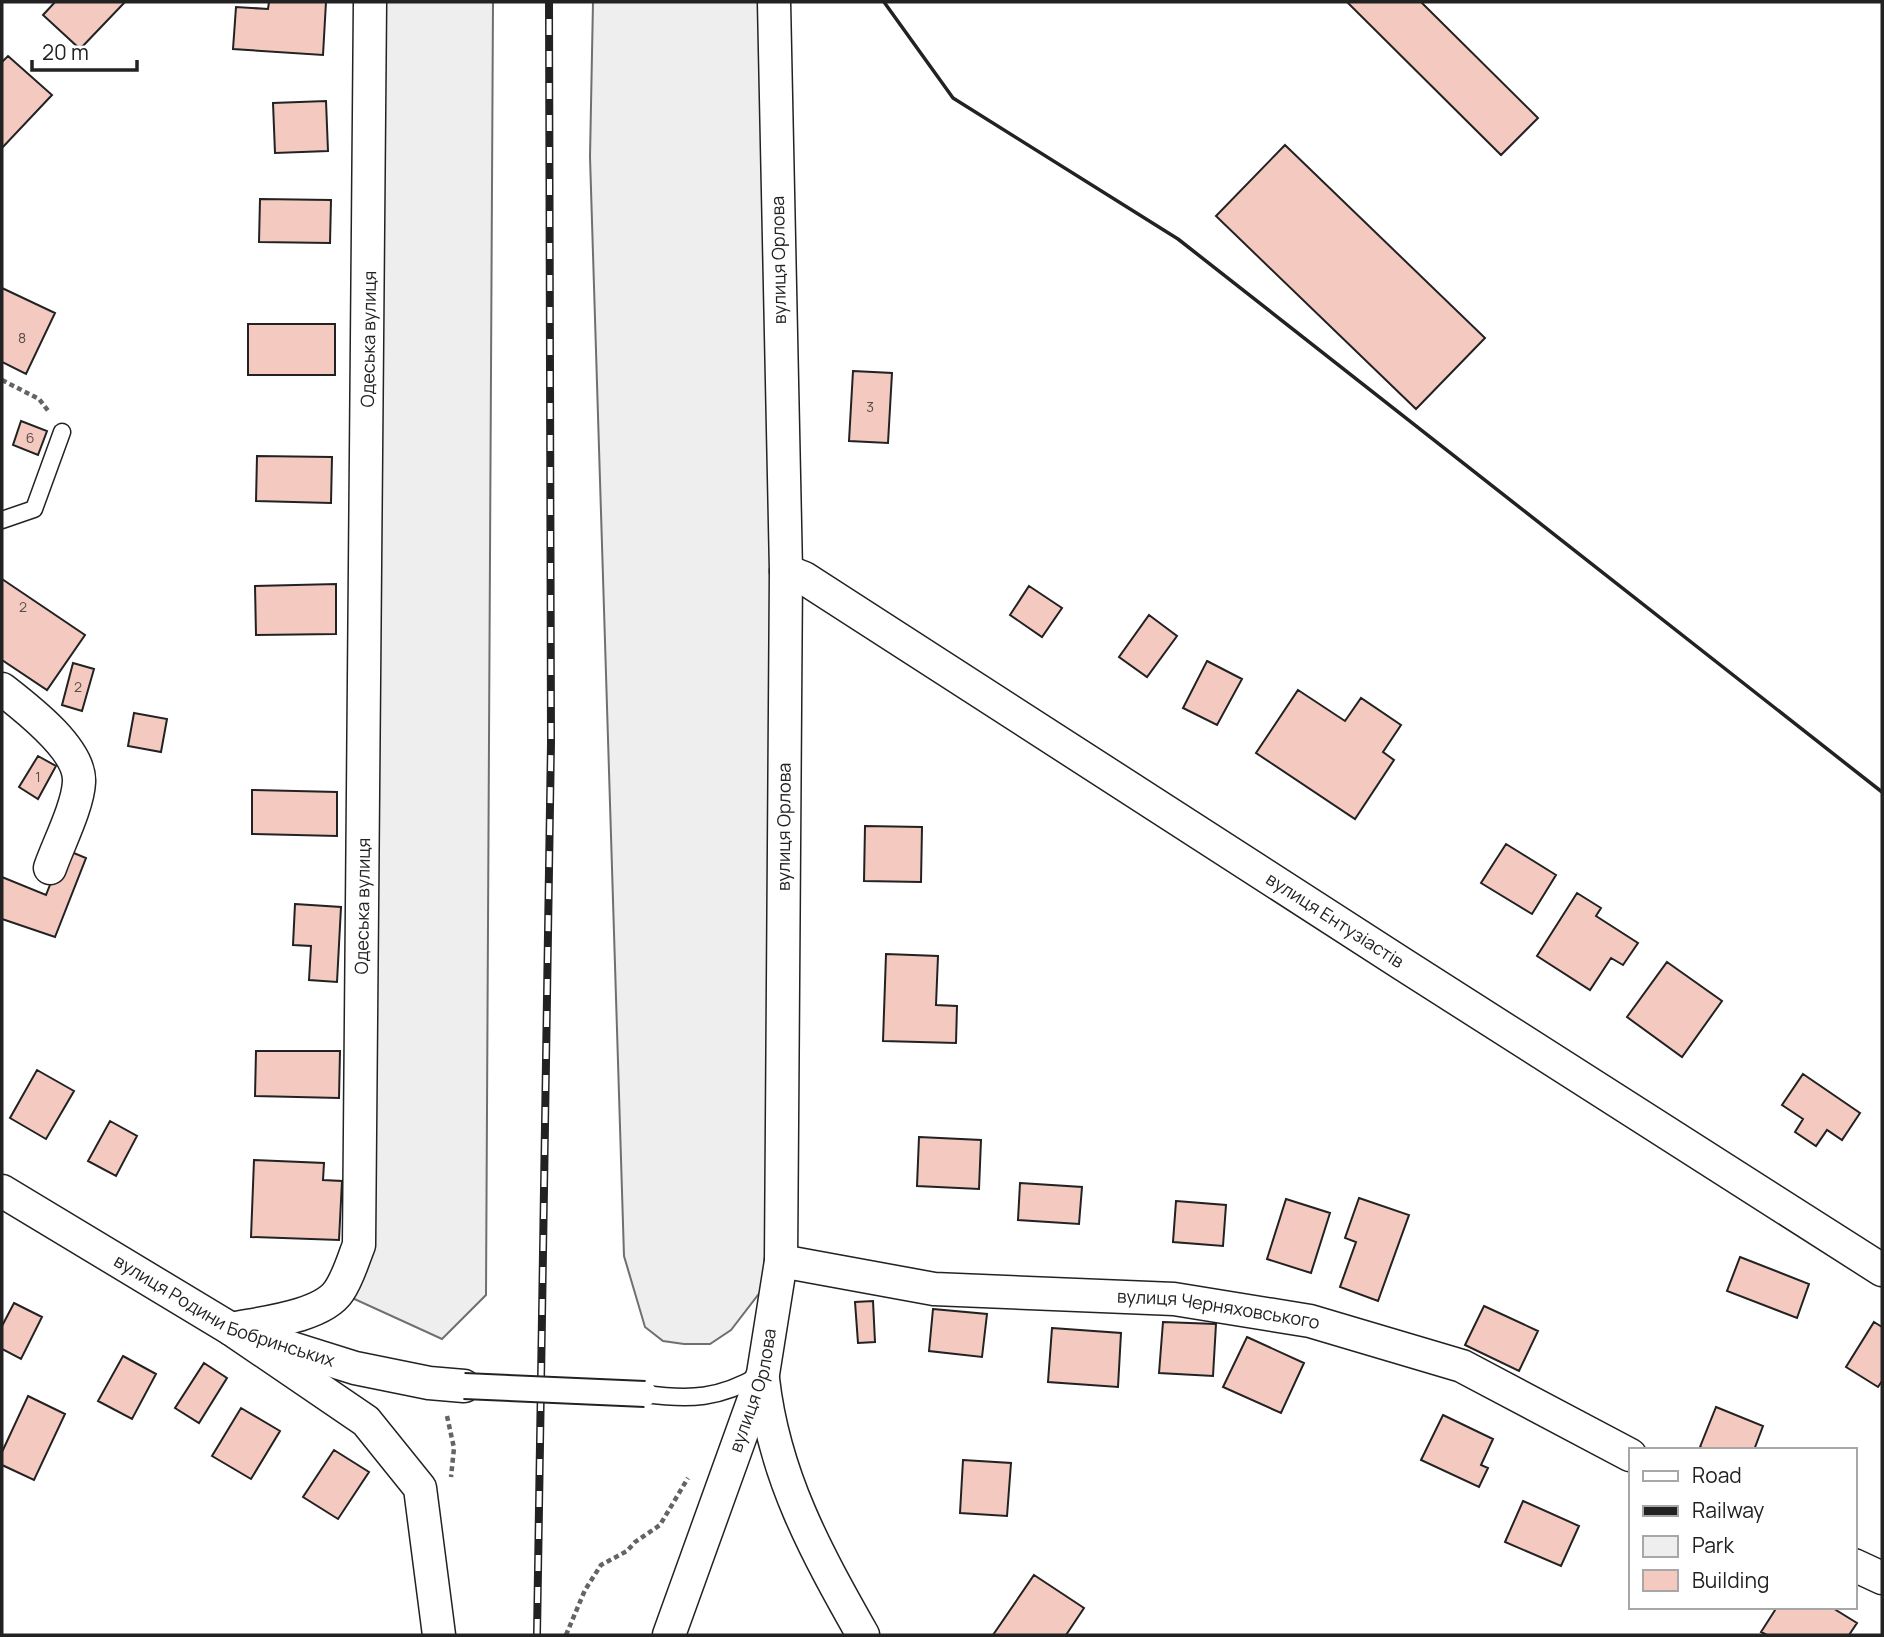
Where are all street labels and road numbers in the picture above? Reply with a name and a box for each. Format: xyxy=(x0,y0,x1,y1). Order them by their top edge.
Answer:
street label: вулиця Орлова xyxy=(765,196,791,324)
street label: Одеська вулиця xyxy=(355,270,381,408)
street label: вулиця Орлова xyxy=(771,763,796,891)
street label: Одеська вулиця xyxy=(349,837,375,975)
street label: вулиця Ентузіастів xyxy=(1262,866,1409,973)
street label: вулиця Родини Бобринських xyxy=(110,1248,339,1372)
street label: вулиця Черняховського xyxy=(1116,1284,1323,1334)
street label: вулиця Орлова xyxy=(723,1327,781,1455)

